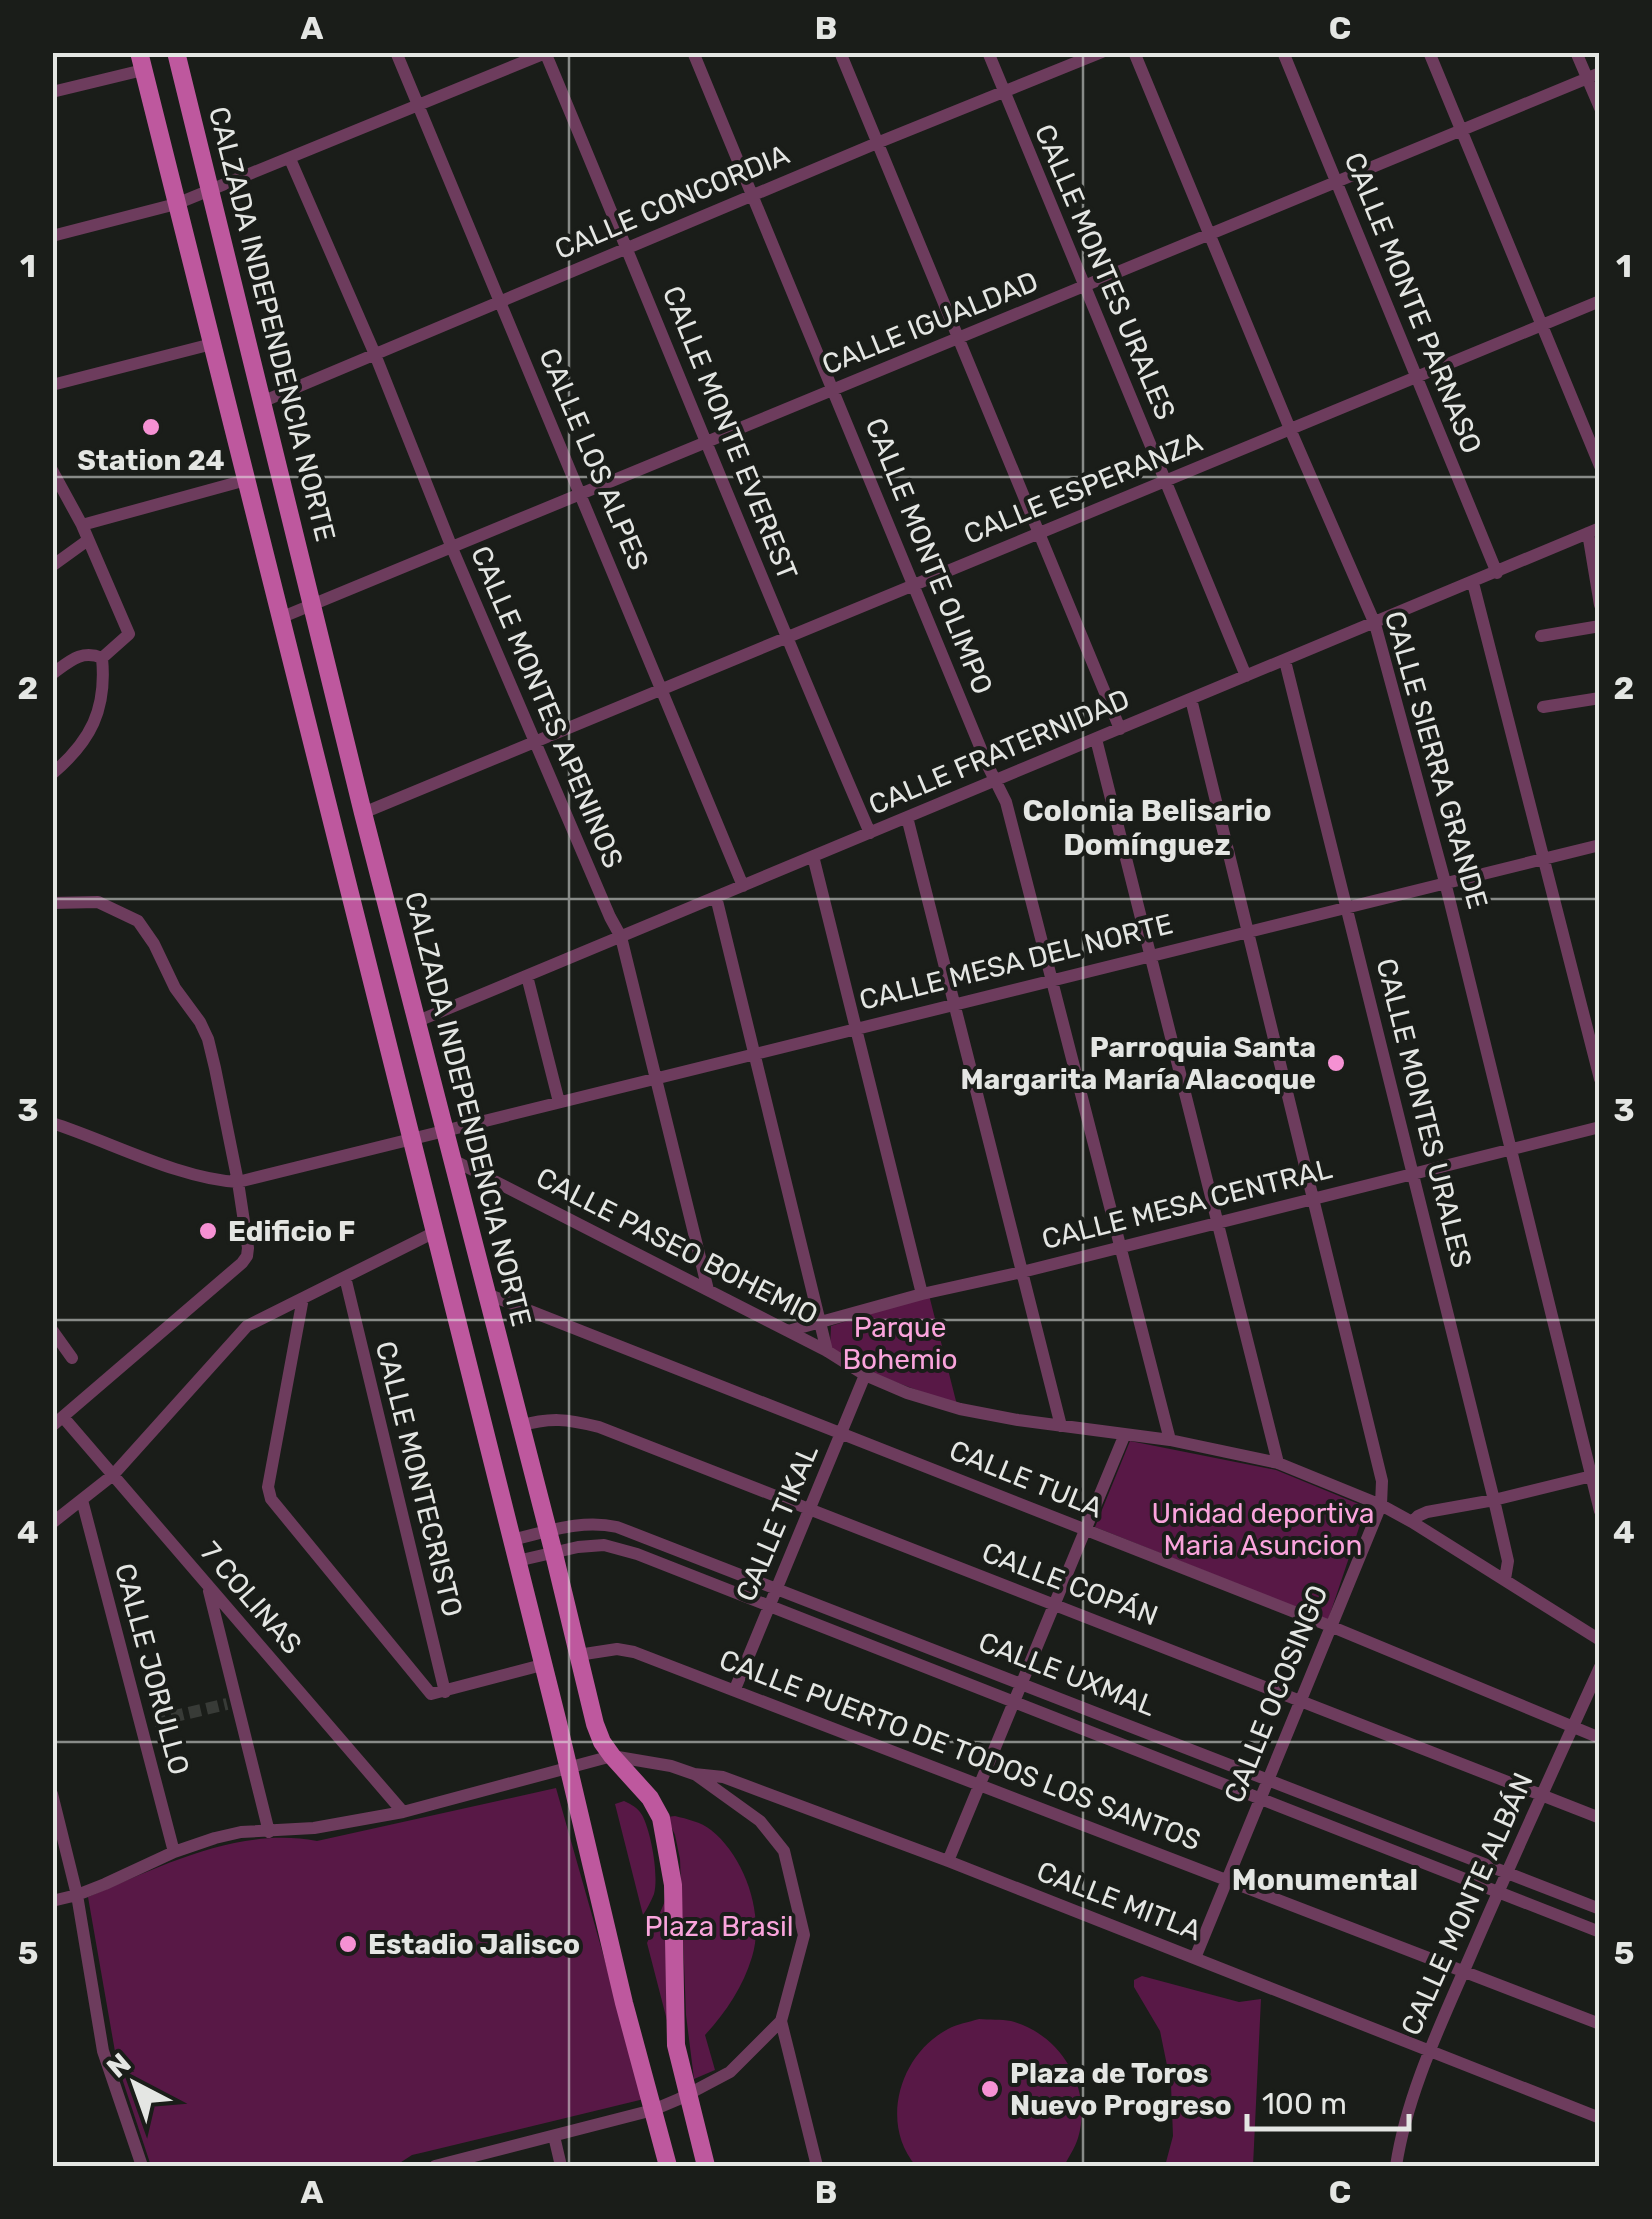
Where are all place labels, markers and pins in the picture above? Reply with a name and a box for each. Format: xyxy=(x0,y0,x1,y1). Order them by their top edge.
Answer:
marker: Station 24 xyxy=(140,416,162,438)
place label: Station 24 xyxy=(77,444,225,477)
place label: Parroquia Santa Margarita María Alacoque xyxy=(961,1031,1316,1096)
marker: Parroquia Santa Margarita María Alacoque xyxy=(1325,1052,1347,1074)
place label: Edificio F xyxy=(228,1215,355,1248)
marker: Edificio F xyxy=(197,1220,219,1242)
place label: Estadio Jalisco xyxy=(368,1928,580,1961)
marker: Estadio Jalisco xyxy=(337,1933,359,1955)
place label: Plaza de Toros Nuevo Progreso xyxy=(1010,2057,1232,2122)
marker: Plaza de Toros Nuevo Progreso xyxy=(979,2078,1001,2100)

